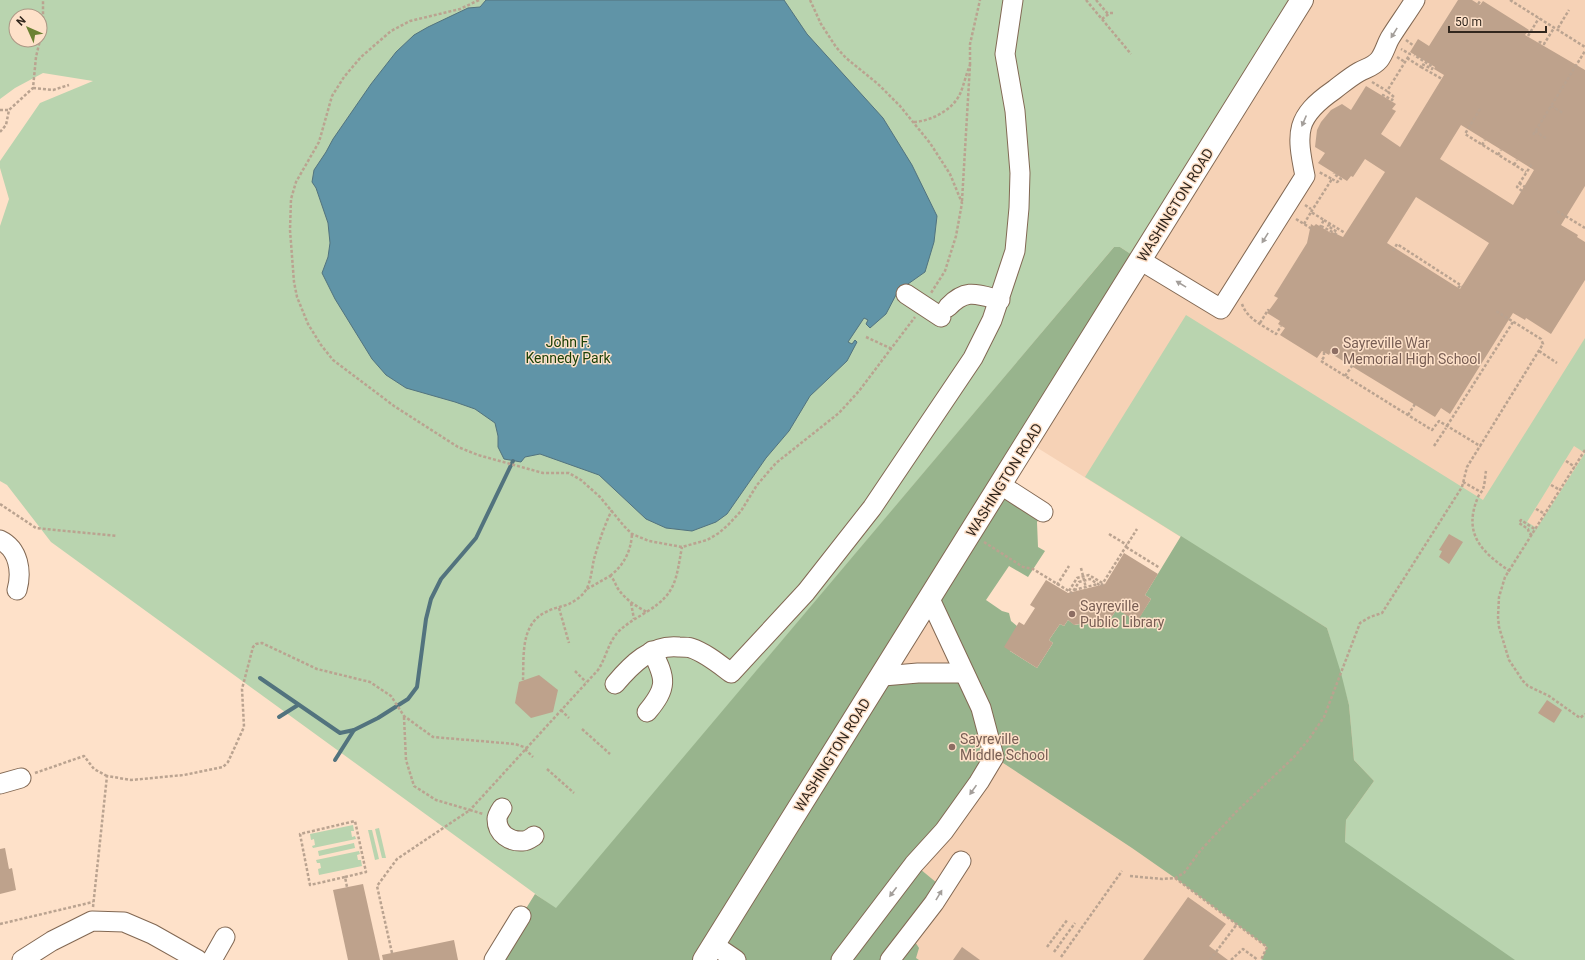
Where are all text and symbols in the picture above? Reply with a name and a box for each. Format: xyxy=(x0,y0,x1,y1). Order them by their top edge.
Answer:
north arrow xyxy=(8,8,48,48)
scale bar xyxy=(1449,8,1546,34)
text: N xyxy=(14,14,29,29)
text: 50 m xyxy=(1455,15,1482,29)
one-way arrow xyxy=(1390,28,1398,38)
one-way arrow xyxy=(1301,116,1307,127)
street label: WASHINGTON ROAD xyxy=(1134,145,1216,265)
one-way arrow xyxy=(1261,233,1269,244)
one-way arrow xyxy=(1175,281,1187,288)
park label: John F. Kennedy Park xyxy=(525,334,611,366)
place label: Sayreville War Memorial High School xyxy=(1343,335,1481,367)
marker: Sayreville War Memorial High School xyxy=(1330,346,1340,356)
street label: WASHINGTON ROAD xyxy=(963,420,1045,540)
place label: Sayreville Public Library xyxy=(1080,598,1165,630)
marker: Sayreville Public Library xyxy=(1067,609,1077,619)
street label: WASHINGTON ROAD xyxy=(791,695,873,815)
place label: Sayreville Middle School xyxy=(960,731,1048,763)
marker: Sayreville Middle School xyxy=(947,742,957,752)
one-way arrow xyxy=(969,785,977,795)
one-way arrow xyxy=(888,886,897,897)
one-way arrow xyxy=(935,889,942,901)

